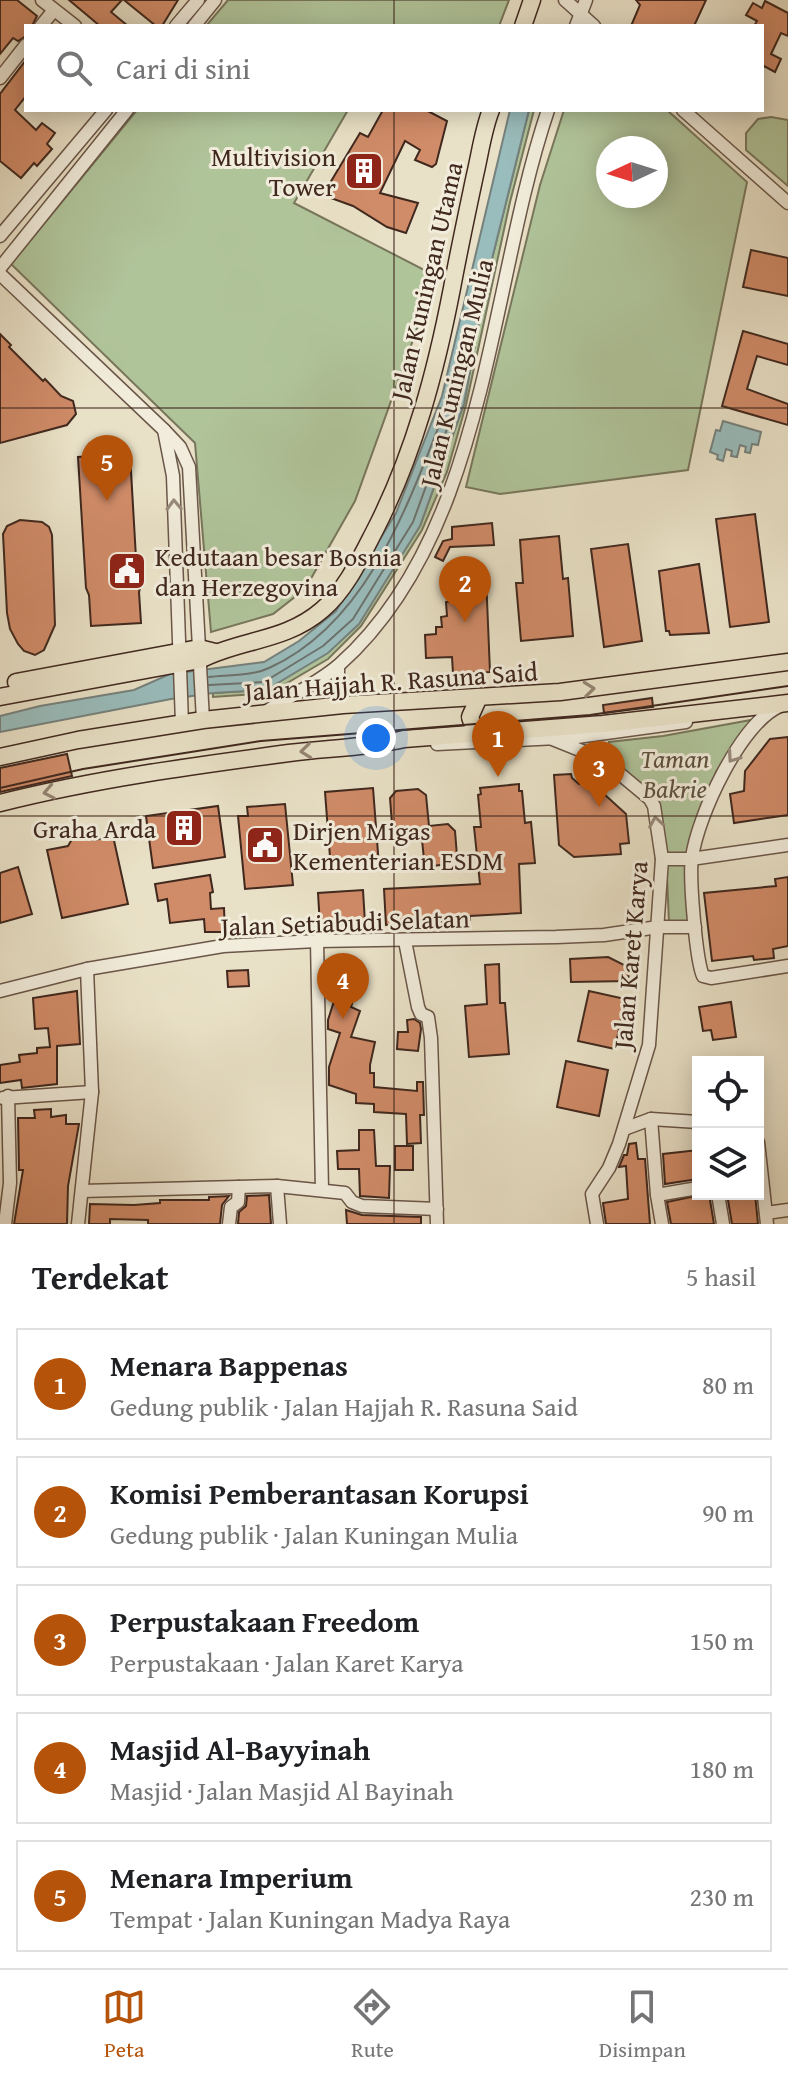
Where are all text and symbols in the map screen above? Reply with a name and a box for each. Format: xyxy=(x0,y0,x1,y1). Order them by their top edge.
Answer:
search box xyxy=(24,24,764,112)
icon: search xyxy=(52,46,96,90)
text: Cari di sini xyxy=(116,46,251,90)
north arrow xyxy=(596,136,668,208)
place label: Multivision Tower xyxy=(211,137,336,206)
building icon: Multivision Tower xyxy=(343,150,385,192)
street label: Jalan Kuningan Utama xyxy=(379,157,473,407)
street label: Jalan Kuningan Mulia xyxy=(408,254,503,494)
pin: 5 xyxy=(81,435,133,501)
one-way arrow xyxy=(166,498,183,511)
place label: Kedutaan besar Bosnia dan Herzegovina xyxy=(155,537,403,606)
public building icon: Kedutaan besar Bosnia dan Herzegovina xyxy=(106,550,148,592)
pin: 2 xyxy=(439,556,491,622)
street label: Jalan Hajjah R. Rasuna Said xyxy=(240,651,539,711)
one-way arrow xyxy=(583,681,596,698)
pin: 1 xyxy=(472,711,524,777)
your location xyxy=(356,718,396,758)
park label: Taman Bakrie xyxy=(640,739,710,808)
pin: 3 xyxy=(573,741,625,807)
one-way arrow xyxy=(299,742,312,759)
one-way arrow xyxy=(728,748,743,762)
one-way arrow xyxy=(43,782,56,799)
building icon: Graha Arda xyxy=(163,807,205,849)
place label: Graha Arda xyxy=(33,809,157,848)
place label: Dirjen Migas Kementerian ESDM xyxy=(293,811,504,880)
one-way arrow xyxy=(648,815,665,829)
public building icon: Dirjen Migas Kementerian ESDM xyxy=(244,824,286,866)
street label: Jalan Karet Karya xyxy=(602,859,658,1054)
street label: Jalan Setiabudi Selatan xyxy=(217,898,471,946)
pin: 4 xyxy=(317,953,369,1019)
map controls xyxy=(692,1056,764,1200)
button: locate xyxy=(692,1056,764,1128)
button: layers xyxy=(692,1128,764,1200)
text: Terdekat xyxy=(32,1252,169,1301)
text: 5 hasil xyxy=(686,1257,756,1296)
text: Menara Bappenas xyxy=(110,1343,348,1387)
text: 1 xyxy=(53,1365,67,1404)
text: 80 m xyxy=(702,1365,754,1404)
text: Gedung publik · Jalan Hajjah R. Rasuna Said xyxy=(110,1387,578,1426)
text: Komisi Pemberantasan Korupsi xyxy=(110,1471,529,1515)
text: 2 xyxy=(53,1493,67,1532)
text: 90 m xyxy=(702,1493,754,1532)
text: Gedung publik · Jalan Kuningan Mulia xyxy=(110,1515,518,1554)
text: Perpustakaan Freedom xyxy=(110,1599,419,1643)
text: 3 xyxy=(53,1621,67,1660)
text: 150 m xyxy=(689,1621,754,1660)
text: Perpustakaan · Jalan Karet Karya xyxy=(110,1643,464,1682)
text: Masjid Al-Bayyinah xyxy=(110,1727,370,1771)
text: 4 xyxy=(53,1749,67,1788)
text: 180 m xyxy=(689,1749,754,1788)
text: Masjid · Jalan Masjid Al Bayinah xyxy=(110,1771,454,1810)
text: Menara Imperium xyxy=(110,1855,353,1899)
text: 5 xyxy=(53,1877,67,1916)
text: 230 m xyxy=(689,1877,754,1916)
text: Tempat · Jalan Kuningan Madya Raya xyxy=(110,1899,510,1938)
tab: Peta xyxy=(102,1985,146,2065)
tab: Rute xyxy=(350,1985,394,2065)
tab: Disimpan xyxy=(599,1985,686,2065)

